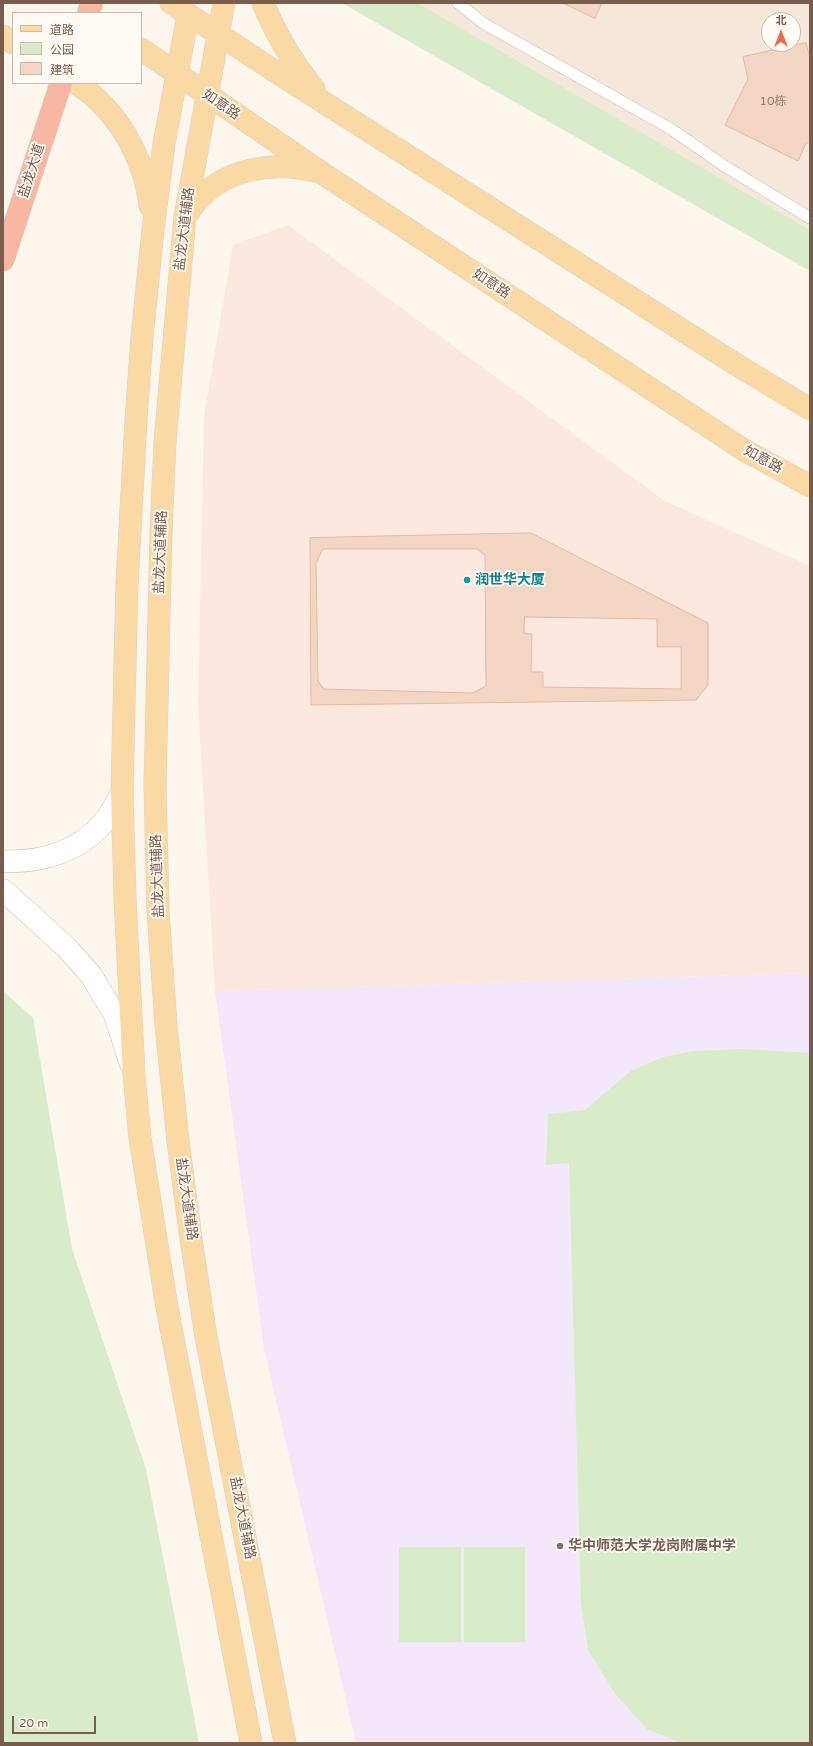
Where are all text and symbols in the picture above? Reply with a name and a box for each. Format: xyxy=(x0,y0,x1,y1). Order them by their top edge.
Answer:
legend xyxy=(12,12,142,84)
north arrow xyxy=(761,12,801,52)
text: 北 xyxy=(776,14,787,27)
text: 道路 xyxy=(50,23,74,37)
text: 公园 xyxy=(50,43,74,57)
text: 建筑 xyxy=(50,63,74,77)
street label: 如意路 xyxy=(199,86,243,124)
house number: 10栋 xyxy=(759,95,787,109)
street label: 盐龙大道 xyxy=(15,142,49,200)
street label: 盐龙大道辅路 xyxy=(172,186,198,272)
street label: 如意路 xyxy=(469,266,513,302)
street label: 如意路 xyxy=(741,442,785,478)
street label: 盐龙大道辅路 xyxy=(151,510,171,594)
place label: 润世华大厦 xyxy=(475,572,545,588)
marker: 润世华大厦 xyxy=(462,575,472,585)
street label: 盐龙大道辅路 xyxy=(148,834,168,918)
street label: 盐龙大道辅路 xyxy=(172,1156,200,1242)
street label: 盐龙大道辅路 xyxy=(226,1475,258,1561)
place label: 华中师范大学龙岗附属中学 xyxy=(568,1538,736,1554)
marker: 华中师范大学龙岗附属中学 xyxy=(555,1541,565,1551)
scale bar xyxy=(14,1708,98,1734)
text: 20 m xyxy=(19,1716,48,1730)

